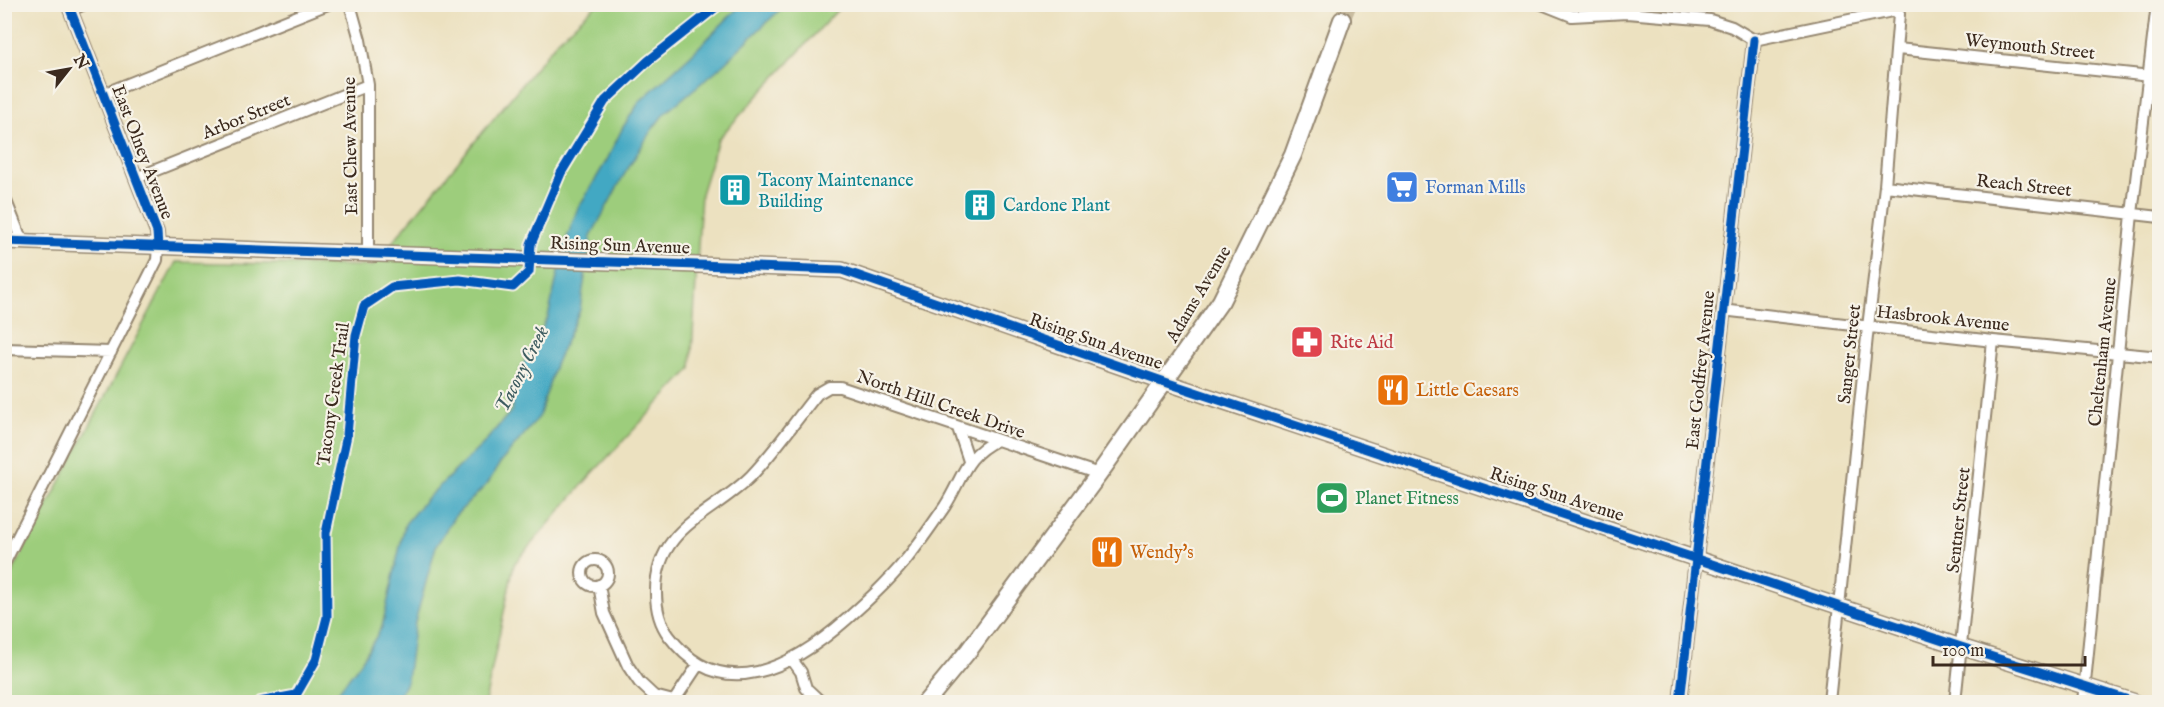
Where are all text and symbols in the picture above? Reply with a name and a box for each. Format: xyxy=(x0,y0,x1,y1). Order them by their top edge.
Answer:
street label: Weymouth Street xyxy=(1964,29,2096,66)
north arrow xyxy=(39,39,99,99)
text: N xyxy=(67,50,92,74)
street label: East Chew Avenue xyxy=(339,77,364,215)
street label: East Olney Avenue xyxy=(105,82,178,223)
street label: Arbor Street xyxy=(198,89,294,146)
supermarket icon: Forman Mills xyxy=(1384,169,1420,205)
place label: Tacony Maintenance Building xyxy=(758,170,914,214)
street label: Reach Street xyxy=(1975,170,2073,203)
building icon: Tacony Maintenance Building xyxy=(717,172,753,208)
place label: Forman Mills xyxy=(1425,177,1526,200)
building icon: Cardone Plant xyxy=(962,187,998,223)
place label: Cardone Plant xyxy=(1003,195,1110,218)
street label: Rising Sun Avenue xyxy=(550,233,690,260)
street label: Adams Avenue xyxy=(1161,242,1237,348)
street label: Cheltenham Avenue xyxy=(2084,276,2123,428)
street label: East Godfrey Avenue xyxy=(1682,290,1721,451)
street label: Hasbrook Avenue xyxy=(1875,301,2010,338)
street label: Sanger Street xyxy=(1834,303,1867,405)
street label: Rising Sun Avenue xyxy=(1026,309,1165,376)
street label: Tacony Creek Trail xyxy=(313,321,356,467)
water label: Tacony Creek xyxy=(490,322,555,417)
pharmacy icon: Rite Aid xyxy=(1289,324,1325,360)
place label: Rite Aid xyxy=(1330,332,1394,355)
street label: North Hill Creek Drive xyxy=(853,366,1028,445)
restaurant icon: Little Caesars xyxy=(1375,372,1411,408)
place label: Little Caesars xyxy=(1416,380,1519,403)
street label: Rising Sun Avenue xyxy=(1486,463,1627,528)
street label: Sentner Street xyxy=(1942,466,1976,574)
sports icon: Planet Fitness xyxy=(1314,480,1350,516)
place label: Planet Fitness xyxy=(1355,488,1459,511)
restaurant icon: Wendy's xyxy=(1089,534,1125,570)
place label: Wendy's xyxy=(1130,542,1194,565)
scale bar xyxy=(1933,629,2084,667)
text: 100 m xyxy=(1942,640,1984,663)

